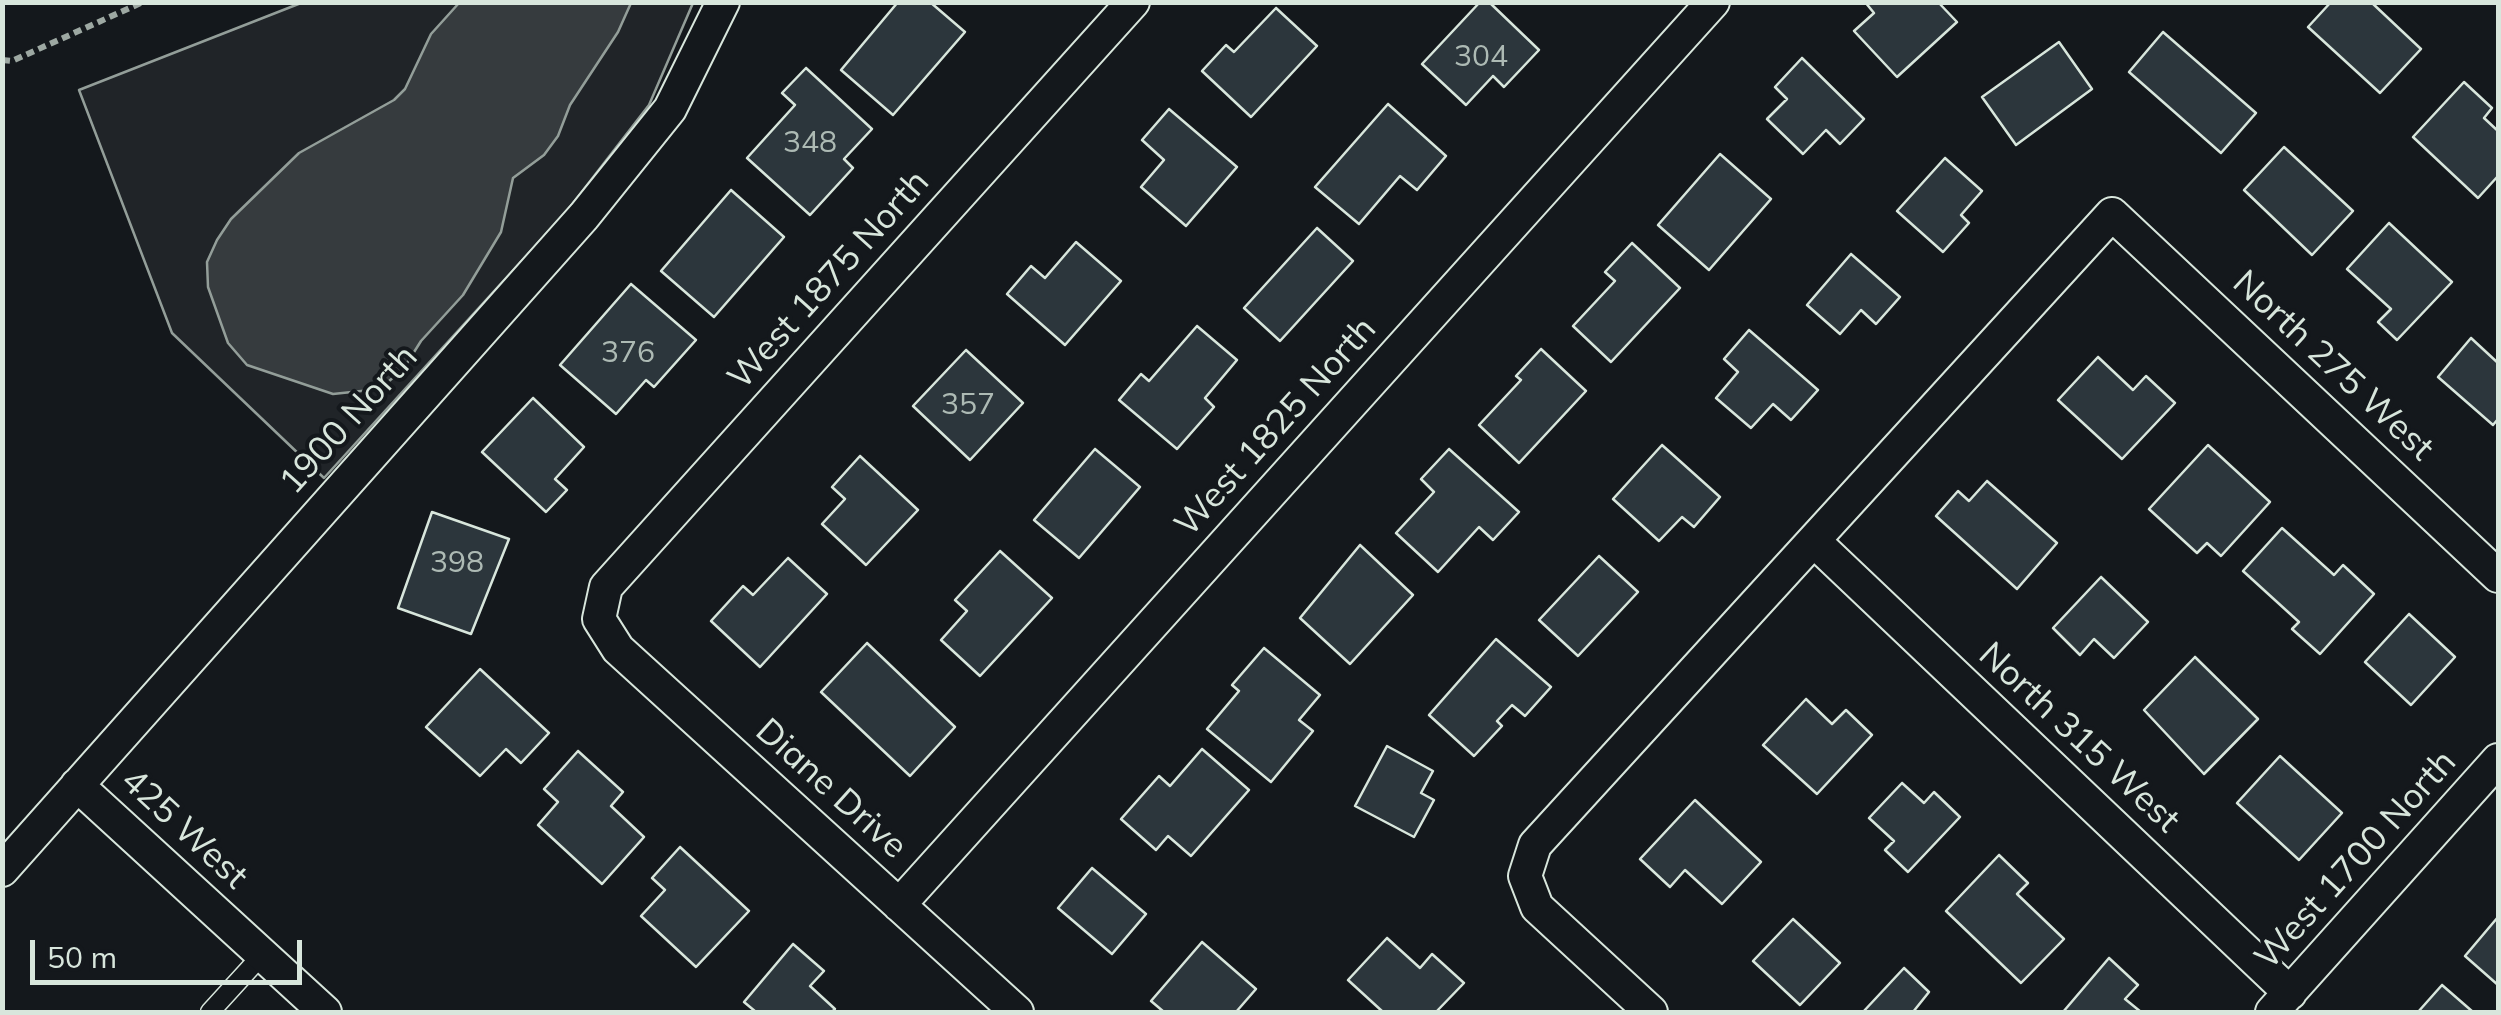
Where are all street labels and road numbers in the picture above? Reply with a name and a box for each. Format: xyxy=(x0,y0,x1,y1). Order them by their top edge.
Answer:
street label: West 1875 North xyxy=(720,162,938,398)
street label: North 275 West xyxy=(2224,262,2442,470)
street label: West 1825 North xyxy=(1167,309,1385,545)
street label: 1900 North xyxy=(271,337,427,503)
street label: North 315 West xyxy=(1970,634,2188,842)
street label: Diane Drive xyxy=(747,710,915,868)
street label: West 1700 North xyxy=(2247,742,2465,978)
street label: 425 West xyxy=(112,760,256,898)

